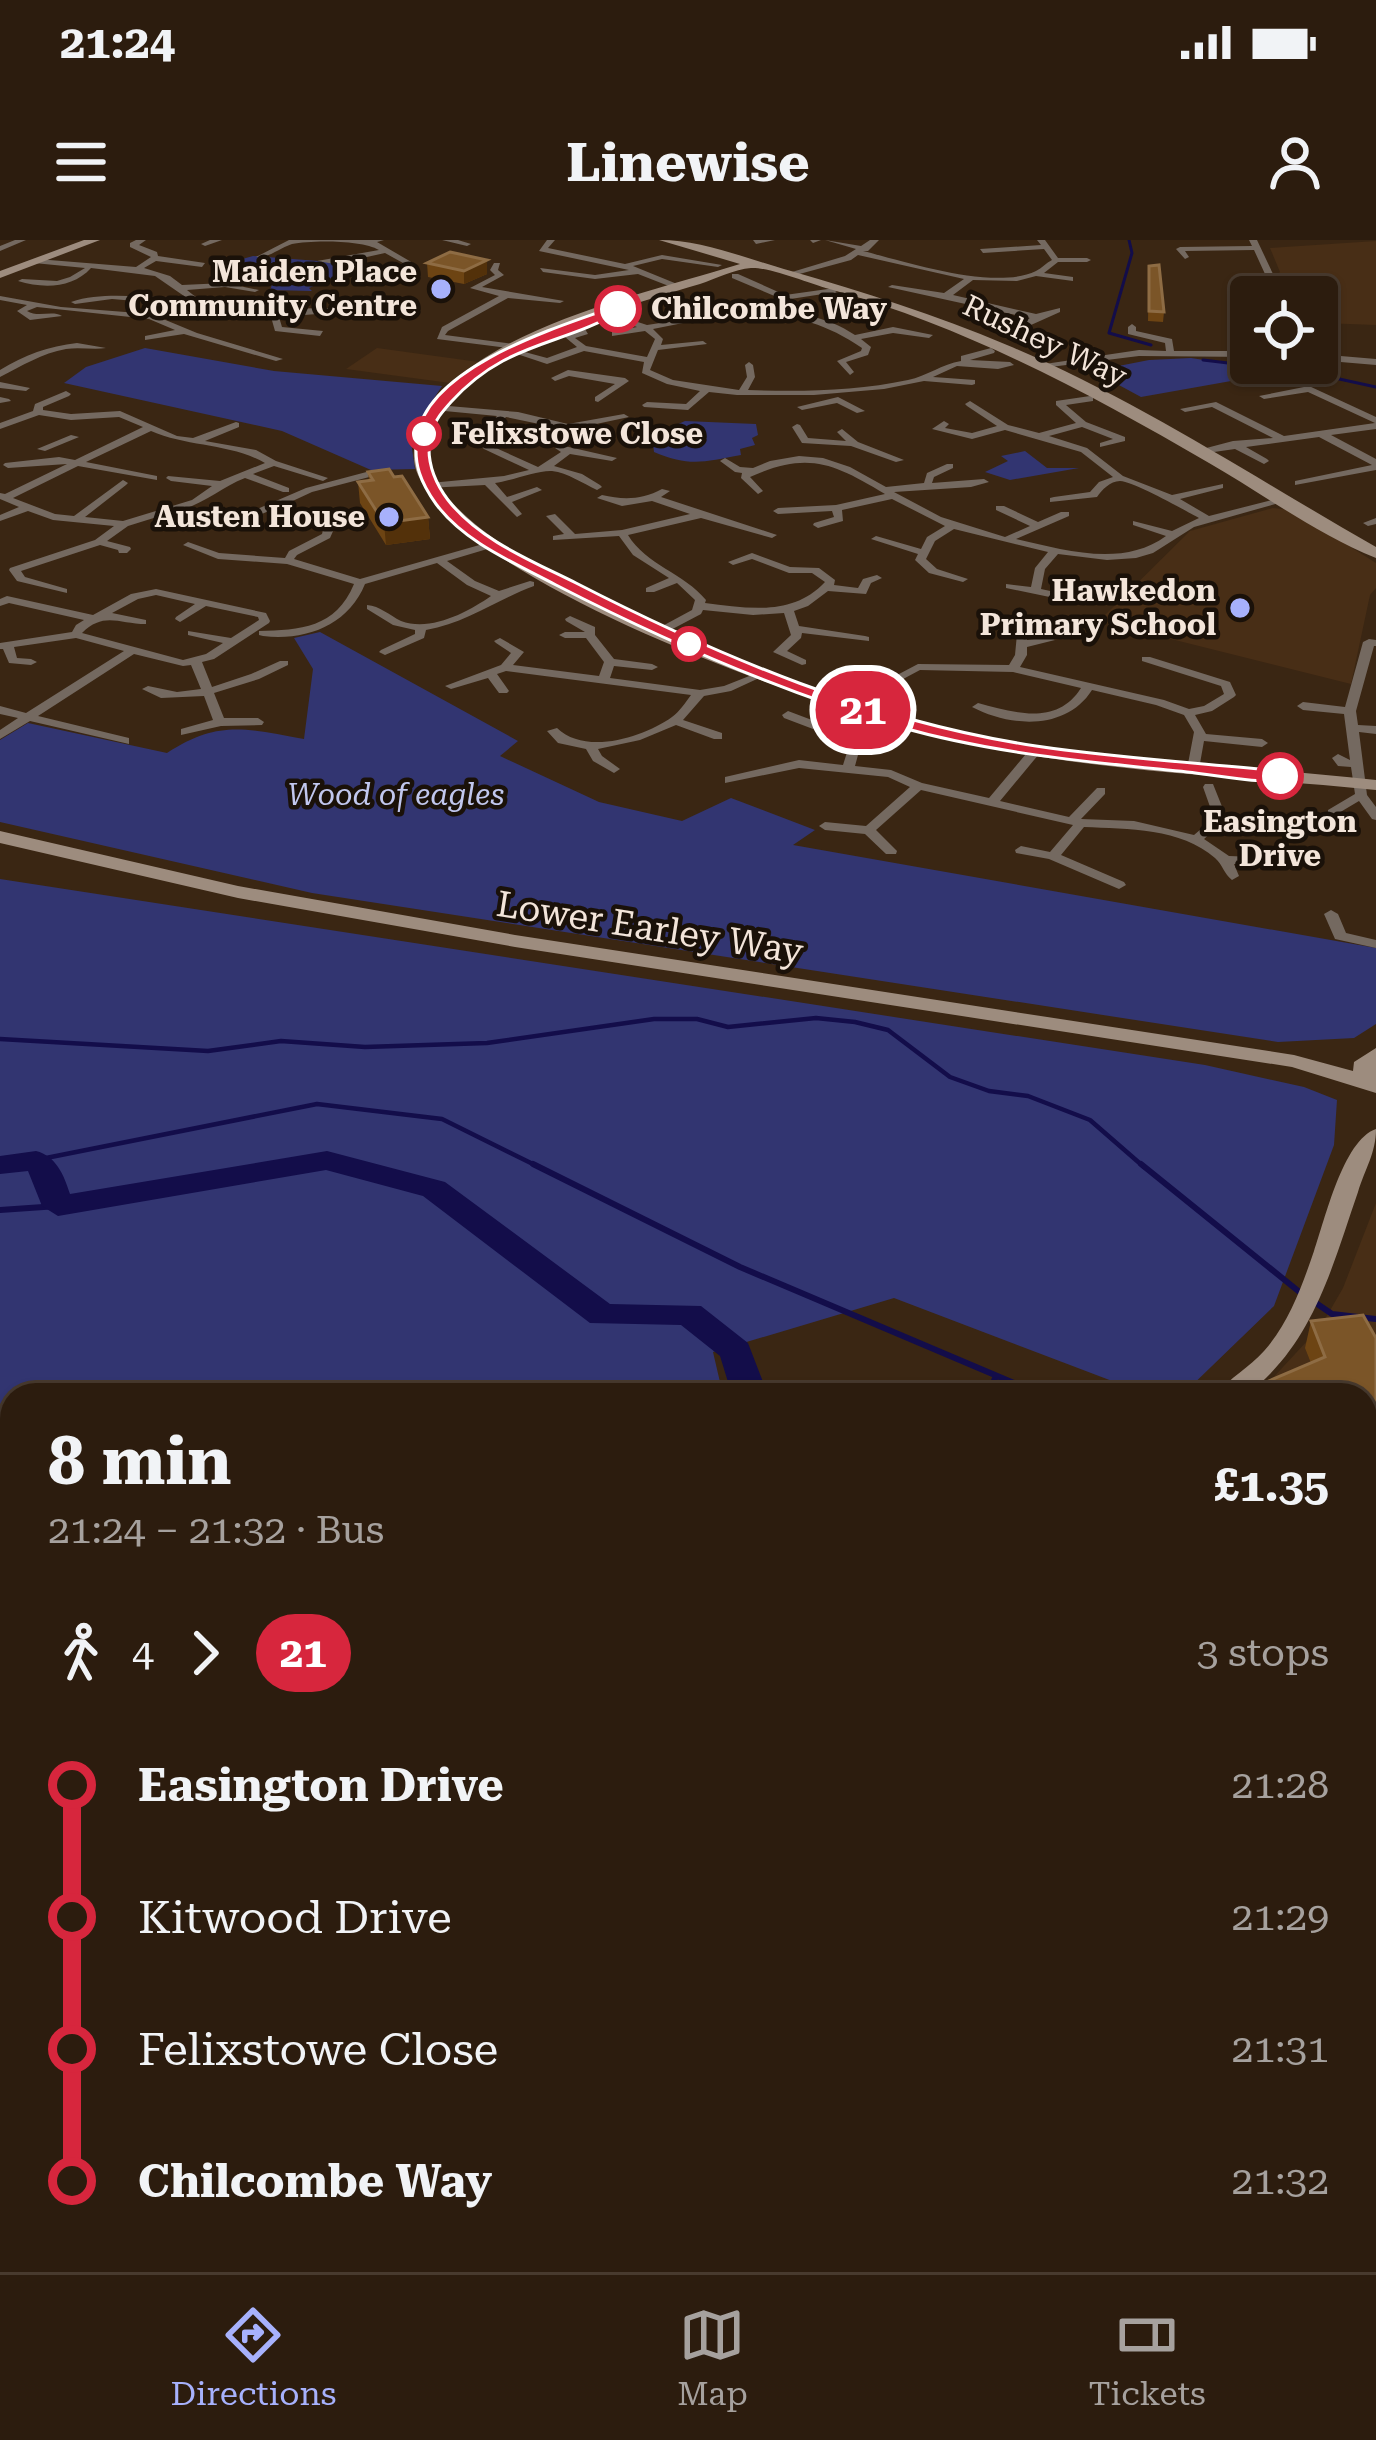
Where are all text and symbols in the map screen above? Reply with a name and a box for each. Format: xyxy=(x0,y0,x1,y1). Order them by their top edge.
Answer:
text: 21:24 xyxy=(60,16,175,69)
icon: menu xyxy=(48,129,114,195)
icon: person xyxy=(1262,129,1328,195)
text: Linewise xyxy=(566,131,810,194)
place label: Maiden Place Community Centre xyxy=(128,254,417,323)
marker: Maiden Place Community Centre xyxy=(428,276,454,302)
map controls xyxy=(1230,276,1338,384)
button: locate xyxy=(1230,276,1338,384)
marker: Chilcombe Way xyxy=(596,287,640,331)
street label: Rushey Way xyxy=(958,287,1133,394)
place label: Chilcombe Way xyxy=(651,291,887,326)
place label: Felixstowe Close xyxy=(451,416,703,451)
marker: Felixstowe Close xyxy=(408,418,440,450)
place label: Austen House xyxy=(155,499,365,534)
marker: Austen House xyxy=(376,504,402,530)
place label: Hawkedon Primary School xyxy=(980,573,1216,642)
marker: Hawkedon Primary School xyxy=(1227,595,1253,621)
unlabelled marker xyxy=(673,628,705,660)
line badge: 21 xyxy=(809,671,917,749)
text: 21 xyxy=(839,685,887,734)
marker: Easington Drive xyxy=(1258,754,1302,798)
park label: Wood of eagles xyxy=(288,777,504,812)
place label: Easington Drive xyxy=(1203,804,1357,873)
street label: Lower Earley Way xyxy=(493,883,807,973)
text: 8 min xyxy=(48,1423,231,1500)
text: £1.35 xyxy=(1214,1459,1329,1512)
text: 21:24 – 21:32 · Bus xyxy=(48,1507,384,1553)
icon: walk xyxy=(48,1620,114,1686)
icon: forward xyxy=(172,1620,238,1686)
text: 21 xyxy=(280,1628,327,1677)
text: 4 xyxy=(132,1630,154,1676)
text: 3 stops xyxy=(1197,1630,1329,1676)
text: Easington Drive xyxy=(138,1759,504,1812)
text: 21:28 xyxy=(1232,1762,1329,1808)
text: Kitwood Drive xyxy=(138,1891,452,1944)
text: 21:29 xyxy=(1232,1894,1329,1940)
text: Felixstowe Close xyxy=(138,2023,498,2076)
text: 21:31 xyxy=(1232,2026,1329,2072)
text: Chilcombe Way xyxy=(138,2155,492,2208)
text: 21:32 xyxy=(1232,2158,1329,2204)
tab: Directions xyxy=(170,2302,336,2413)
tab: Map xyxy=(677,2302,748,2413)
tab: Tickets xyxy=(1089,2302,1206,2413)

